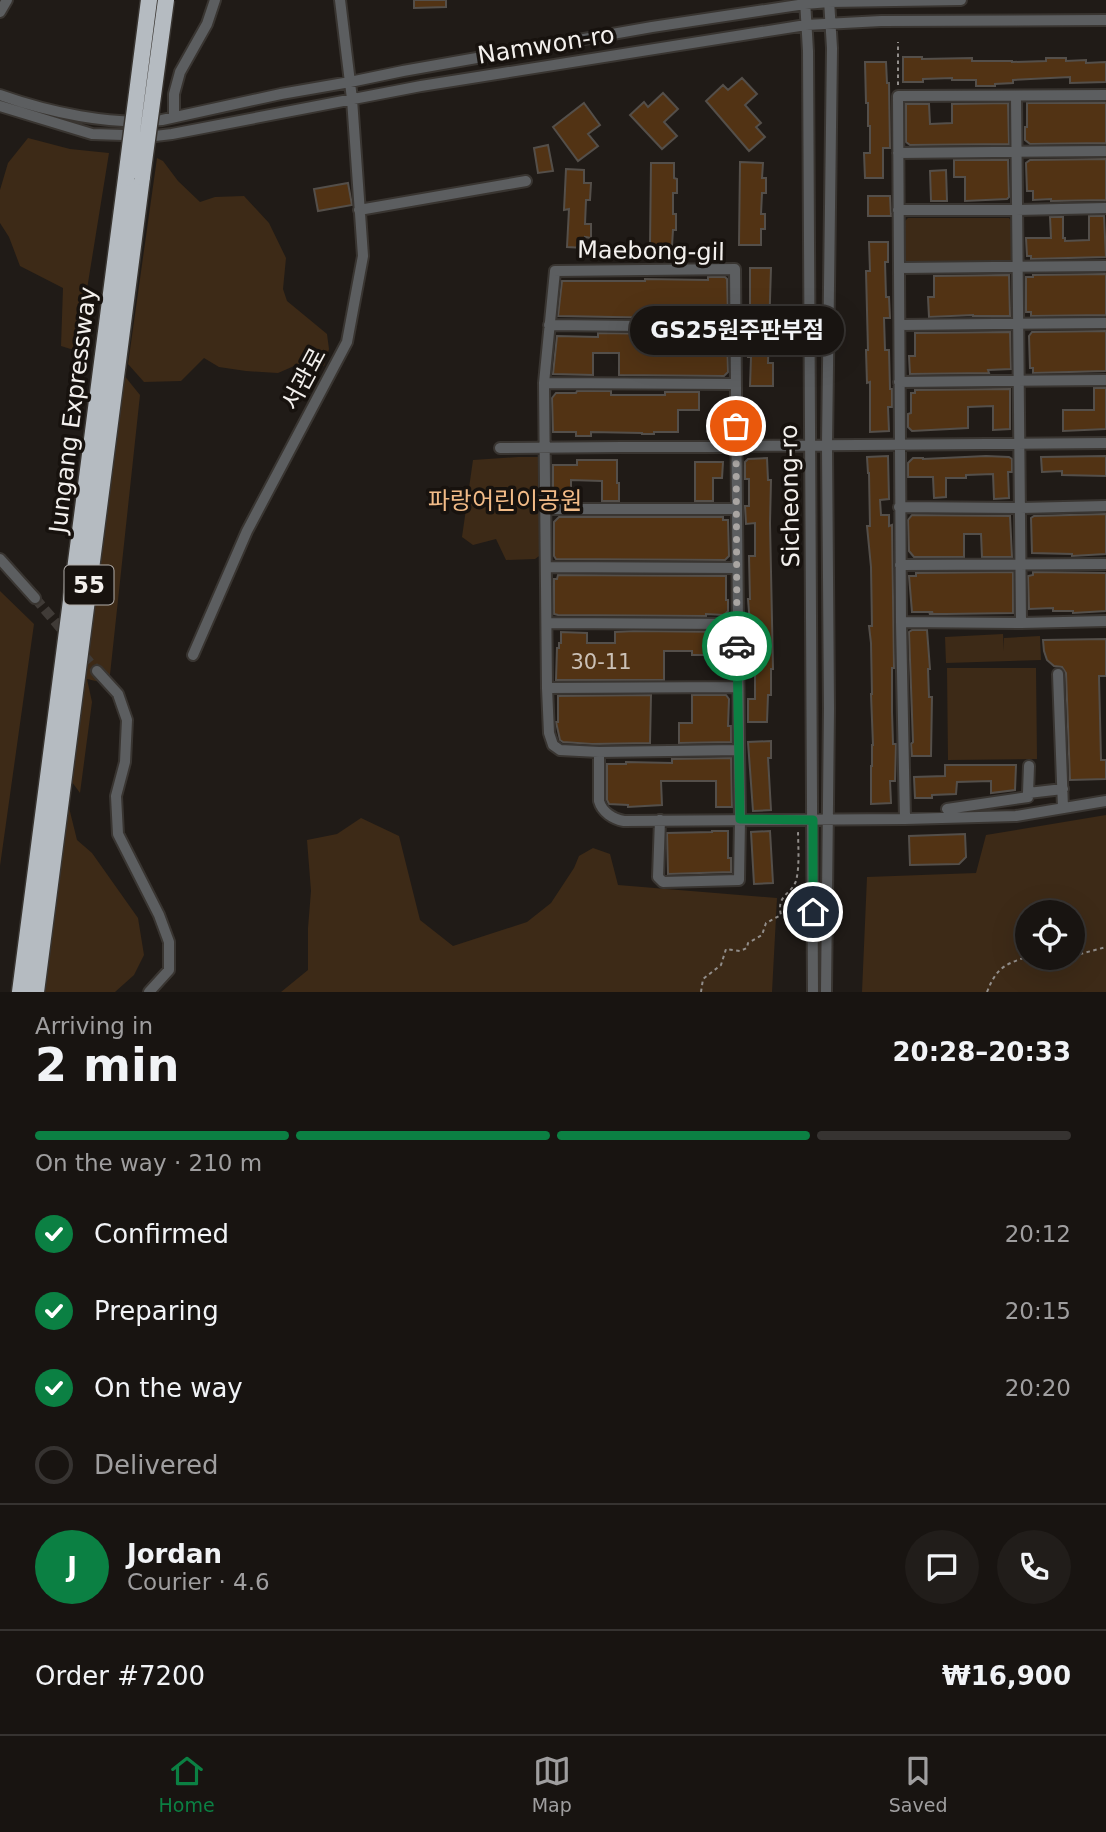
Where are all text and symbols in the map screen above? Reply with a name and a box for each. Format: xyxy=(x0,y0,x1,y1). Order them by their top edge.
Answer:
street label: Namwon-ro xyxy=(476,20,616,70)
street label: Maebong-gil xyxy=(577,236,725,266)
street label: Jungang Expressway xyxy=(44,285,102,537)
callout: GS25원주판부점 xyxy=(629,307,843,356)
text: GS25원주판부점 xyxy=(650,317,824,343)
street label: 서관로 xyxy=(276,343,332,415)
pin xyxy=(706,396,766,456)
icon: bag xyxy=(717,407,755,445)
street label: Sicheong-ro xyxy=(775,424,805,568)
park label: 파랑어린이공원 xyxy=(428,487,582,515)
road number: 55 xyxy=(64,566,114,604)
courier xyxy=(702,611,772,681)
icon: car xyxy=(718,627,756,665)
house number: 30-11 xyxy=(570,650,632,674)
pin xyxy=(783,882,843,942)
icon: home xyxy=(794,893,832,931)
map controls xyxy=(1015,900,1085,970)
button: locate xyxy=(1015,900,1085,970)
text: Arriving in xyxy=(35,1013,153,1039)
text: 20:28–20:33 xyxy=(892,1037,1071,1067)
text: 2 min xyxy=(35,1038,179,1092)
text: On the way · 210 m xyxy=(35,1150,262,1176)
icon: check xyxy=(35,1215,73,1253)
text: Confirmed xyxy=(94,1219,229,1249)
text: 20:12 xyxy=(1005,1221,1071,1247)
icon: check xyxy=(35,1292,73,1330)
text: Preparing xyxy=(94,1296,219,1326)
text: 20:15 xyxy=(1005,1298,1071,1324)
icon: check xyxy=(35,1369,73,1407)
text: On the way xyxy=(94,1373,243,1403)
text: 20:20 xyxy=(1005,1375,1071,1401)
text: Delivered xyxy=(94,1450,218,1480)
button: chat xyxy=(905,1530,979,1604)
button: phone xyxy=(997,1530,1071,1604)
text: Jordan xyxy=(127,1539,222,1569)
text: J xyxy=(67,1552,77,1582)
text: Courier · 4.6 xyxy=(127,1569,270,1595)
text: Order #7200 xyxy=(35,1661,205,1691)
text: ₩16,900 xyxy=(942,1661,1071,1691)
tab: Home xyxy=(159,1752,215,1816)
tab: Map xyxy=(532,1752,572,1816)
tab: Saved xyxy=(889,1752,947,1816)

